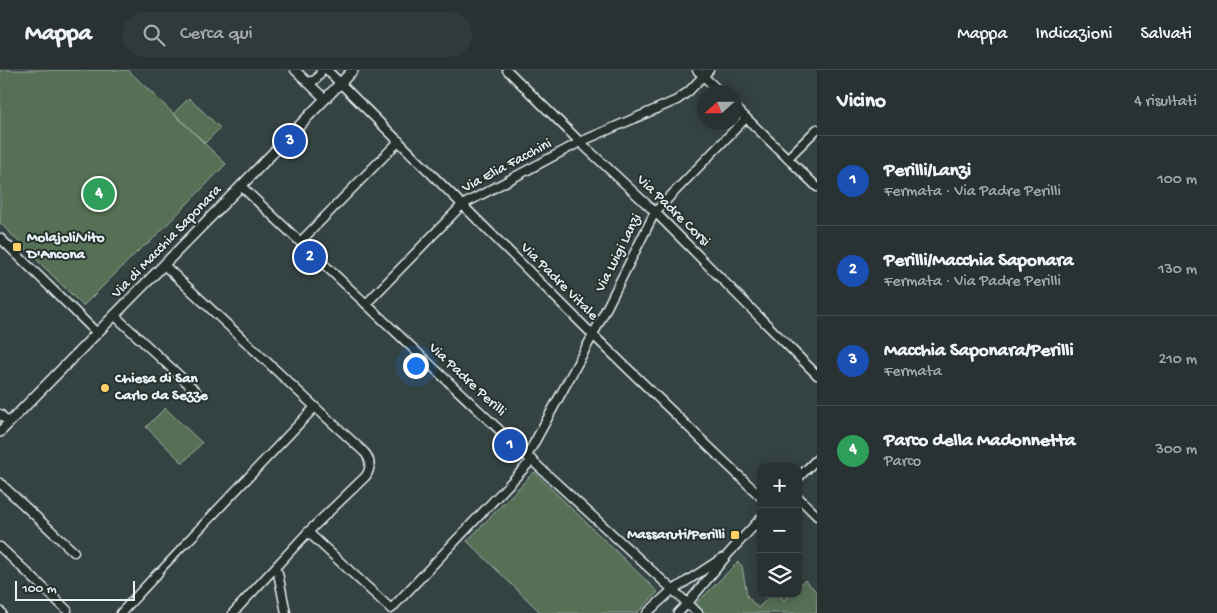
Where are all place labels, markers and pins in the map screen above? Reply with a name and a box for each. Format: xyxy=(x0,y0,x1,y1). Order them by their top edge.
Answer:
pin: 3 xyxy=(274,122,306,160)
pin: 4 xyxy=(83,175,115,213)
place label: Molajoli/Vito D'Ancona xyxy=(25,229,105,264)
pin: 2 xyxy=(294,238,326,276)
marker: Molajoli/Vito D'Ancona xyxy=(11,241,23,253)
place label: Chiesa di San Carlo da Sezze xyxy=(114,370,209,405)
marker: Chiesa di San Carlo da Sezze xyxy=(99,382,111,394)
pin: 1 xyxy=(494,426,526,464)
place label: Massaruti/Perilli xyxy=(627,526,725,544)
marker: Massaruti/Perilli xyxy=(729,529,741,541)

